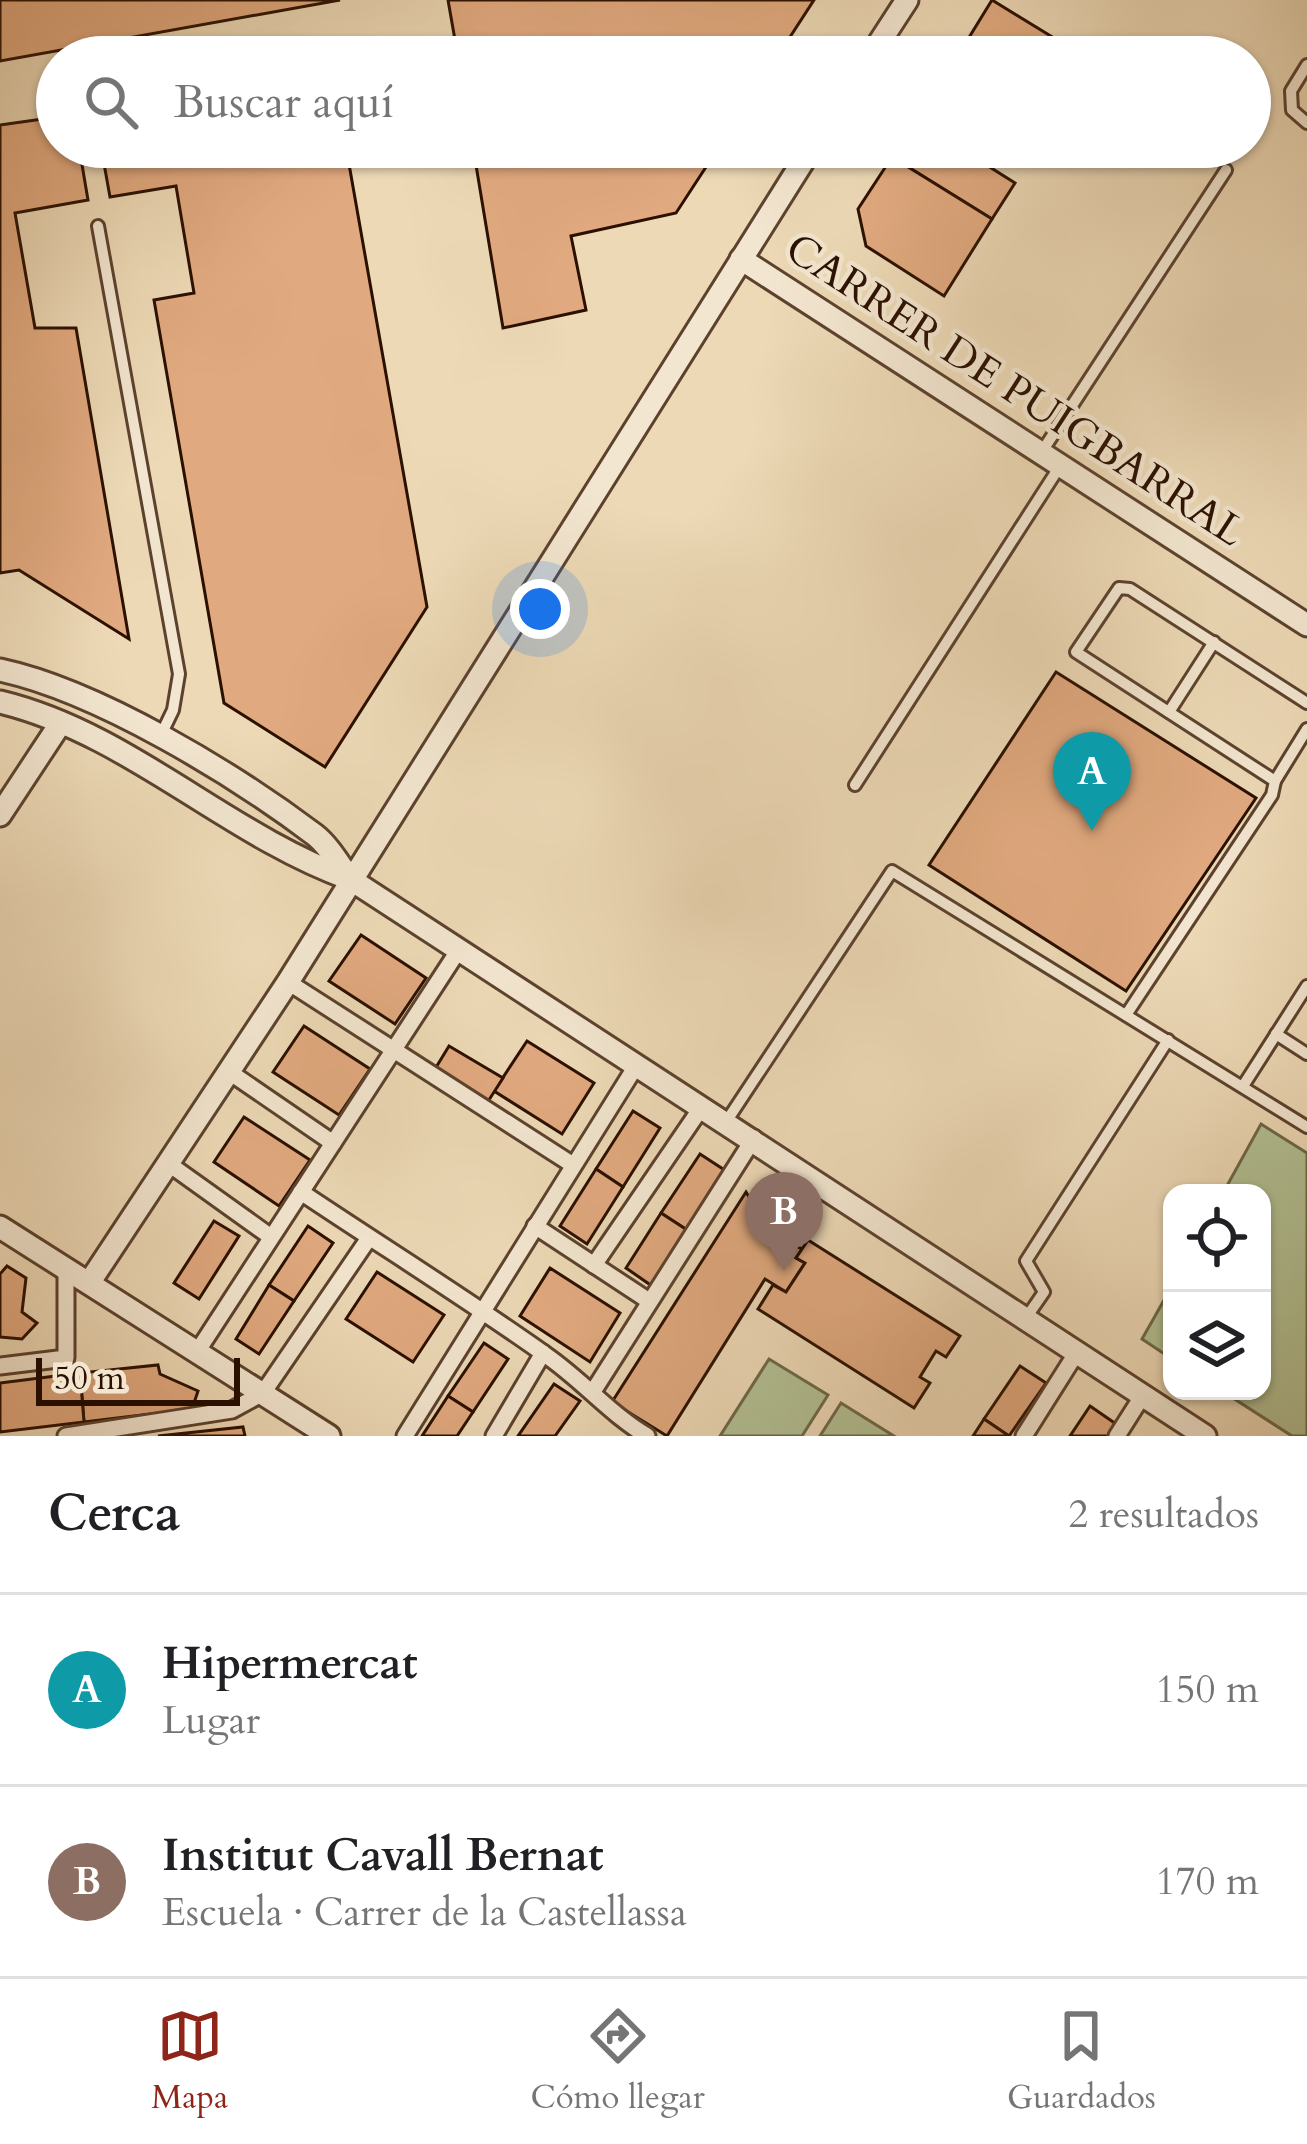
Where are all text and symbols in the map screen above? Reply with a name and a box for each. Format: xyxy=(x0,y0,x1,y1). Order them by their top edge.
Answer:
search box xyxy=(36,36,1271,168)
icon: search xyxy=(78,69,144,135)
text: Buscar aquí xyxy=(174,72,394,133)
street label: CARRER DE PUIGBARRAL xyxy=(775,220,1256,560)
your location xyxy=(510,579,570,639)
pin: A xyxy=(1053,732,1131,831)
pin: B xyxy=(745,1172,823,1271)
map controls xyxy=(1163,1184,1271,1400)
button: locate xyxy=(1163,1184,1271,1292)
button: layers xyxy=(1163,1292,1271,1400)
scale bar xyxy=(36,1352,240,1405)
text: 50 m xyxy=(54,1356,125,1401)
text: Cerca xyxy=(48,1479,180,1549)
text: 2 resultados xyxy=(1068,1488,1259,1541)
text: Hipermercat xyxy=(162,1633,418,1694)
text: A xyxy=(72,1663,102,1716)
text: 150 m xyxy=(1156,1663,1259,1716)
text: Lugar xyxy=(162,1694,260,1747)
text: Institut Cavall Bernat xyxy=(162,1825,604,1886)
text: B xyxy=(73,1855,101,1908)
text: 170 m xyxy=(1156,1855,1259,1908)
text: Escuela · Carrer de la Castellassa xyxy=(162,1886,687,1939)
tab: Mapa xyxy=(151,2003,228,2120)
tab: Cómo llegar xyxy=(531,2003,705,2120)
tab: Guardados xyxy=(1007,2003,1156,2120)

